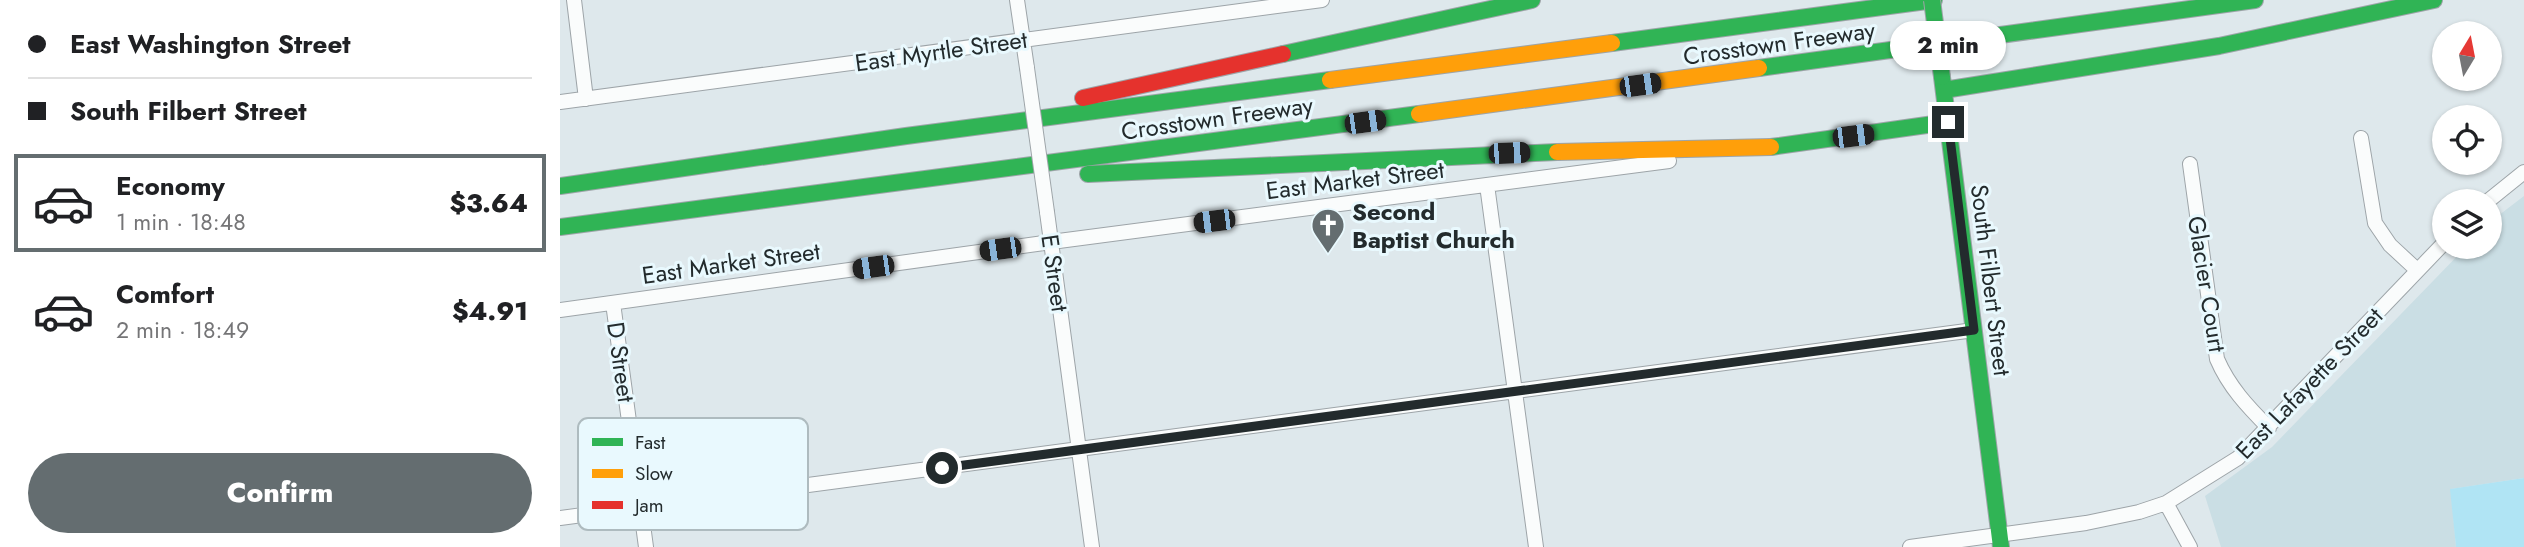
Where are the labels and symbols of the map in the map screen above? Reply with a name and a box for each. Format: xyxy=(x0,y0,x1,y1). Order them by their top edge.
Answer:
street label: Crosstown Freeway xyxy=(1681,12,1878,74)
callout: 2 min xyxy=(1890,20,2006,69)
north arrow xyxy=(2432,21,2502,91)
street label: East Myrtle Street xyxy=(853,22,1030,80)
car xyxy=(1618,72,1663,98)
street label: Crosstown Freeway xyxy=(1119,87,1316,149)
route end xyxy=(1932,106,1964,138)
car xyxy=(1343,109,1388,135)
car xyxy=(1831,123,1876,149)
car xyxy=(1488,142,1531,164)
street label: East Market Street xyxy=(1264,152,1446,208)
street label: South Filbert Street xyxy=(1962,182,2020,378)
place label: Second Baptist Church xyxy=(1352,194,1515,257)
church icon: Second Baptist Church xyxy=(1309,206,1347,255)
car xyxy=(1192,208,1237,234)
street label: Glacier Court xyxy=(2179,213,2235,355)
street label: E Street xyxy=(1032,232,1078,314)
street label: East Market Street xyxy=(640,233,822,293)
car xyxy=(978,236,1023,262)
car xyxy=(851,254,896,280)
street label: East Lafayette Street xyxy=(2227,299,2391,467)
street label: D Street xyxy=(598,320,644,405)
legend xyxy=(578,418,808,530)
text: Fast xyxy=(635,429,666,456)
route start xyxy=(926,452,958,484)
text: Slow xyxy=(635,460,673,487)
text: Jam xyxy=(632,492,664,519)

